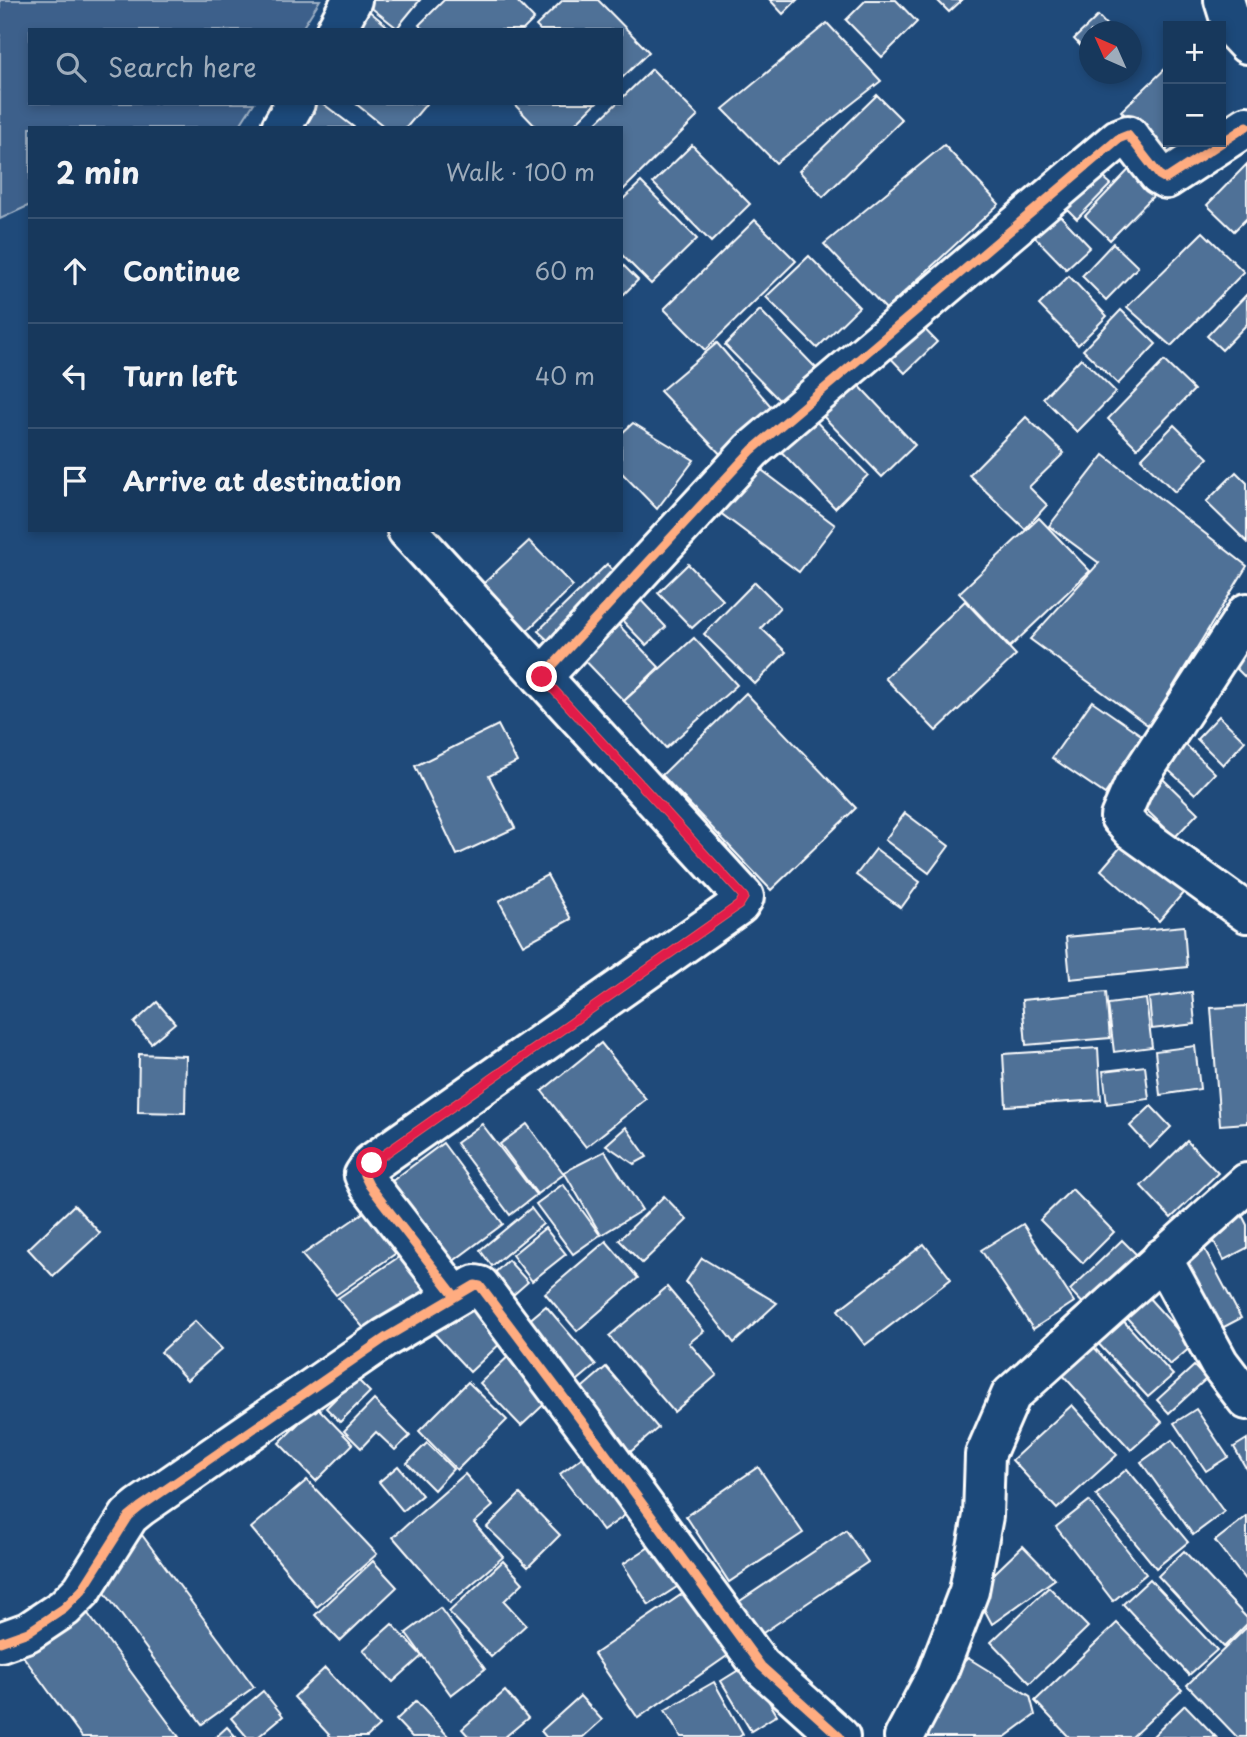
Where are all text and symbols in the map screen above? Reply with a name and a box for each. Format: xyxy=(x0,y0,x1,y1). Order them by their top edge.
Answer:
north arrow xyxy=(1079,21,1142,84)
map controls xyxy=(1163,21,1226,147)
button: + xyxy=(1163,21,1226,84)
search box xyxy=(28,28,623,105)
text: Search here xyxy=(108,47,257,86)
icon: search xyxy=(52,48,90,86)
button: − xyxy=(1163,84,1226,147)
text: 2 min xyxy=(56,149,140,194)
text: Walk · 100 m xyxy=(446,154,595,189)
text: Continue xyxy=(123,251,240,290)
icon: ahead xyxy=(56,252,94,290)
text: 60 m xyxy=(535,253,595,288)
text: Turn left xyxy=(123,356,238,395)
icon: left xyxy=(56,357,94,395)
text: 40 m xyxy=(535,358,595,393)
text: Arrive at destination xyxy=(123,461,402,500)
icon: arrive xyxy=(56,462,94,500)
route end xyxy=(526,661,557,692)
route start xyxy=(356,1147,387,1178)

